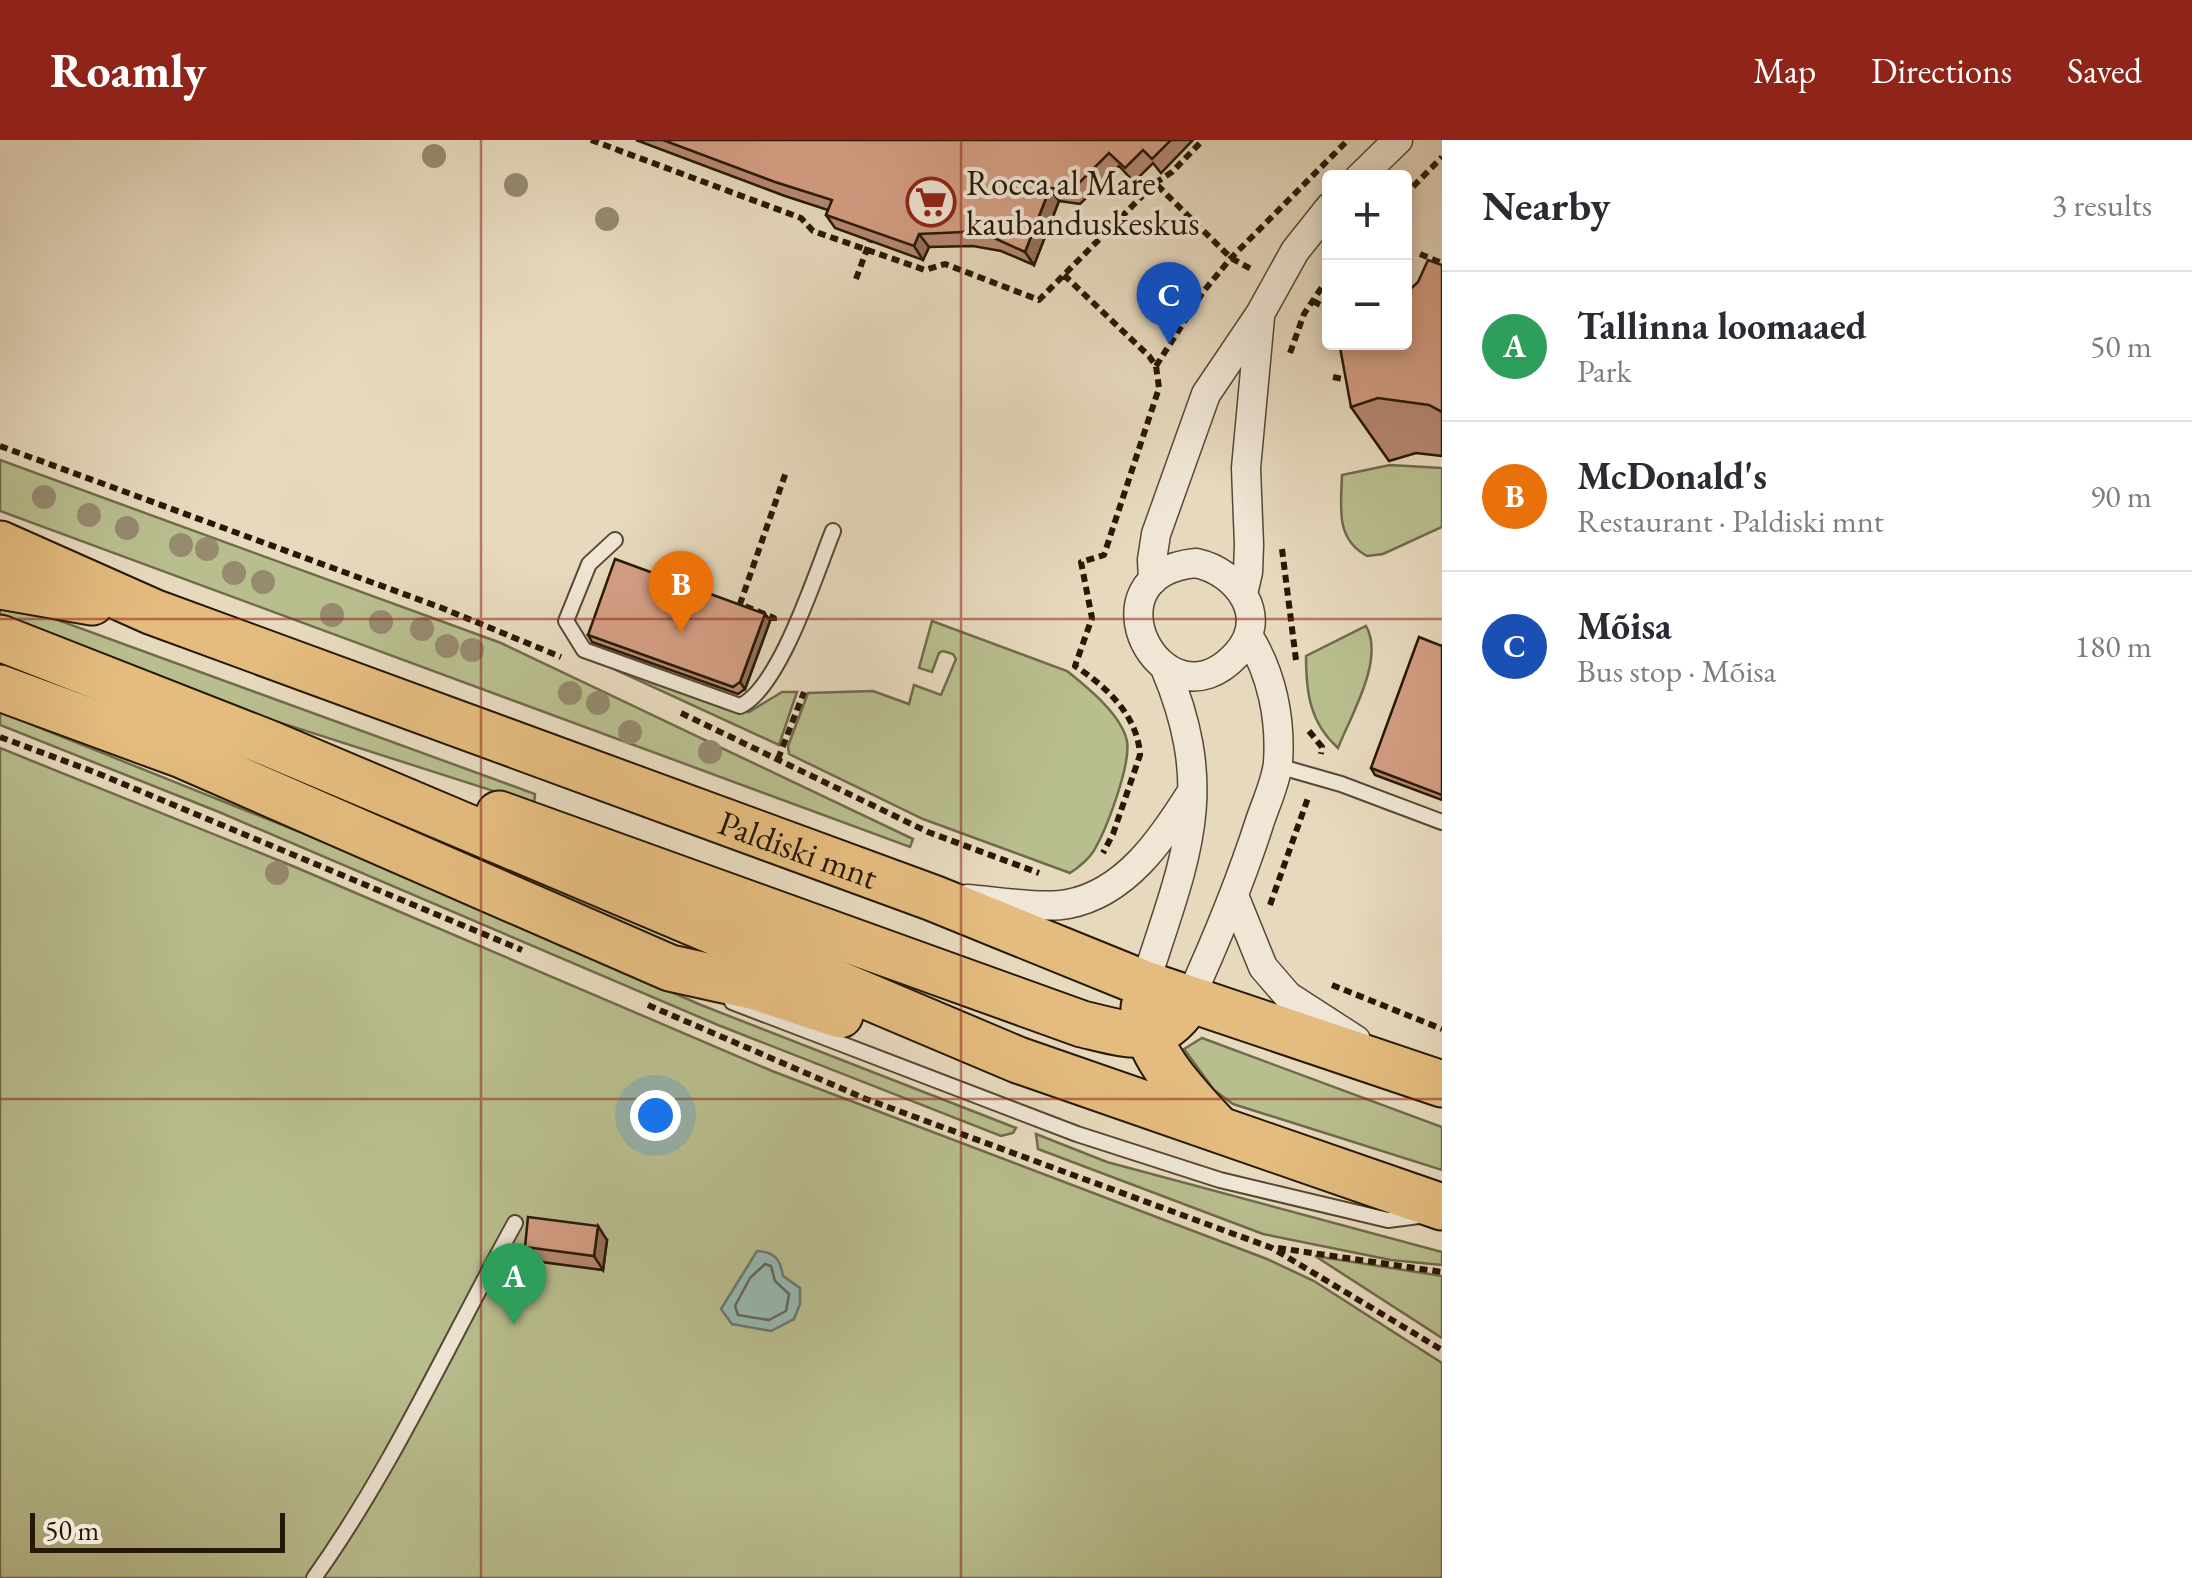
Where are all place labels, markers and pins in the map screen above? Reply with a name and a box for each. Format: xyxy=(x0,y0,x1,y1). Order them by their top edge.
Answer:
place label: Rocca al Mare kaubanduskeskus xyxy=(966,160,1200,245)
supermarket icon: Rocca al Mare kaubanduskeskus xyxy=(905,176,957,228)
pin: C xyxy=(1136,261,1202,344)
pin: B xyxy=(648,550,714,633)
pin: A xyxy=(482,1242,546,1325)

